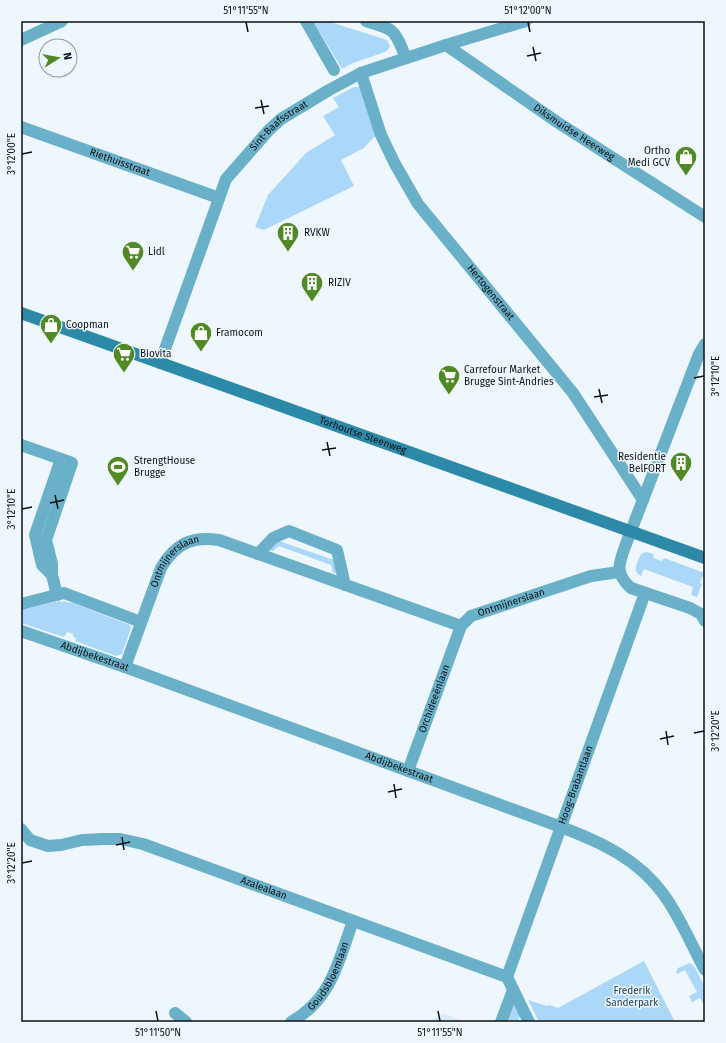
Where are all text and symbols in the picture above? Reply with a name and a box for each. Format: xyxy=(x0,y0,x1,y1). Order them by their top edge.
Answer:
text: 51°11'55"N xyxy=(223,5,269,17)
text: 51°12'00"N xyxy=(504,5,552,17)
north arrow xyxy=(38,38,78,78)
text: N xyxy=(60,51,74,61)
street label: Sint-Baafsstraat xyxy=(247,98,310,153)
street label: Diksmuidse Heerweg xyxy=(531,101,617,164)
text: 3°12'00"E xyxy=(6,133,18,175)
shop icon: Ortho Medi GCV xyxy=(673,144,699,177)
place label: Ortho Medi GCV xyxy=(628,145,670,169)
street label: Riethuisstraat xyxy=(88,146,152,179)
building icon: RVKW xyxy=(275,220,301,253)
place label: RVKW xyxy=(304,227,330,239)
supermarket icon: Lidl xyxy=(120,239,146,272)
place label: Lidl xyxy=(148,246,165,258)
street label: Hertogenstraat xyxy=(464,262,517,323)
building icon: RIZIV xyxy=(299,270,325,303)
place label: RIZIV xyxy=(328,277,351,289)
shop icon: Coopman xyxy=(38,312,64,345)
place label: Coopman xyxy=(66,319,109,331)
shop icon: Framocom xyxy=(188,320,214,353)
place label: Framocom xyxy=(216,327,263,339)
supermarket icon: Biovita xyxy=(111,341,137,374)
place label: Biovita xyxy=(140,348,171,360)
text: 3°12'10"E xyxy=(710,356,722,396)
supermarket icon: Carrefour Market Brugge Sint-Andries xyxy=(436,363,462,396)
place label: Carrefour Market Brugge Sint-Andries xyxy=(464,364,554,388)
street label: Torhoutse Steenweg xyxy=(317,414,409,457)
building icon: Residentie BelFORT xyxy=(668,450,694,483)
place label: Residentie BelFORT xyxy=(618,451,667,475)
sports icon: StrengtHouse Brugge xyxy=(105,454,131,487)
place label: StrengtHouse Brugge xyxy=(134,455,195,479)
text: 3°12'10"E xyxy=(6,489,18,529)
street label: Ontmijnerslaan xyxy=(148,533,200,589)
street label: Ontmijnerslaan xyxy=(476,586,546,619)
street label: Abdijbekestraat xyxy=(59,639,131,674)
street label: Orchideeënlaan xyxy=(416,663,452,734)
text: 3°12'20"E xyxy=(710,710,722,752)
street label: Hoog-Brabantlaan xyxy=(556,744,596,826)
street label: Abdijbekestraat xyxy=(363,750,435,786)
text: 3°12'20"E xyxy=(6,842,18,884)
street label: Azalealaan xyxy=(239,874,289,902)
street label: Goudsbloemlaan xyxy=(305,940,351,1013)
park label: Frederik Sanderpark xyxy=(606,985,659,1009)
text: 51°11'50"N xyxy=(135,1027,181,1039)
text: 51°11'55"N xyxy=(417,1027,463,1039)

